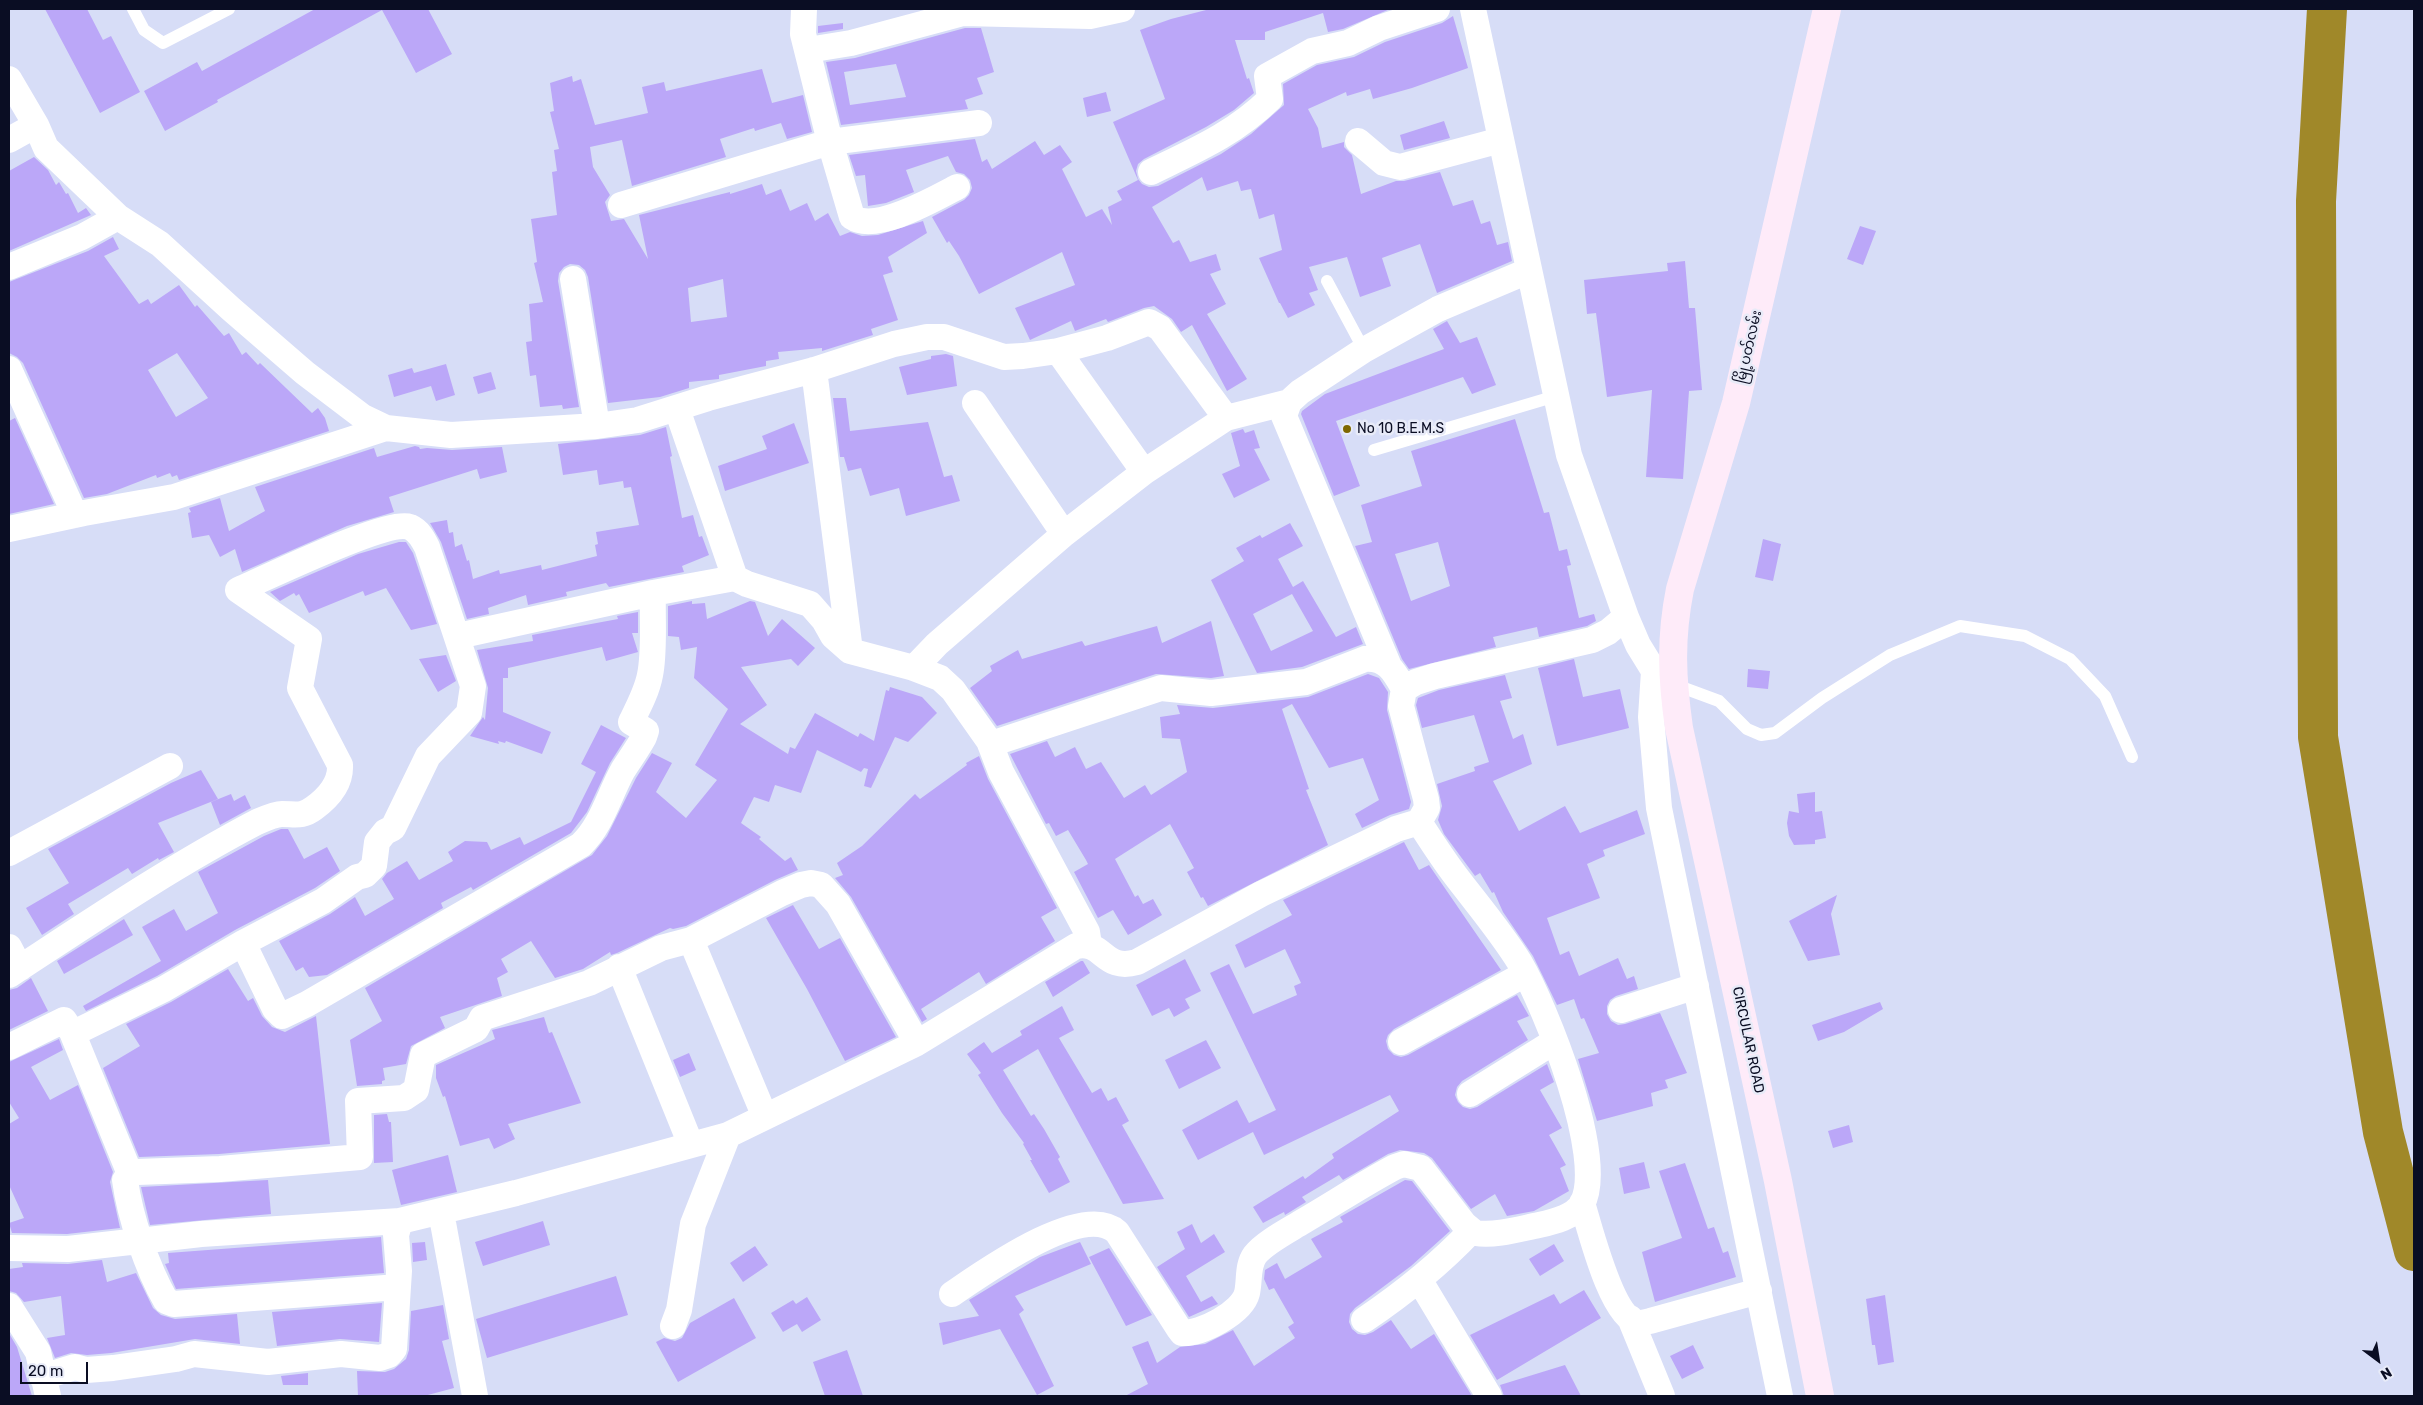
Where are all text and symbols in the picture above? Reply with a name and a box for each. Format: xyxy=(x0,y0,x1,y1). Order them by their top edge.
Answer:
street label: မြို့ပတ်လမ်း xyxy=(1732,309,1766,385)
place label: No 10 B.E.M.S xyxy=(1357,421,1444,437)
marker: No 10 B.E.M.S xyxy=(1341,423,1353,435)
street label: CIRCULAR ROAD xyxy=(1728,985,1768,1095)
north arrow xyxy=(2353,1335,2403,1385)
scale bar xyxy=(22,1352,90,1384)
text: 20 m xyxy=(28,1362,63,1380)
text: N xyxy=(2377,1363,2395,1383)

